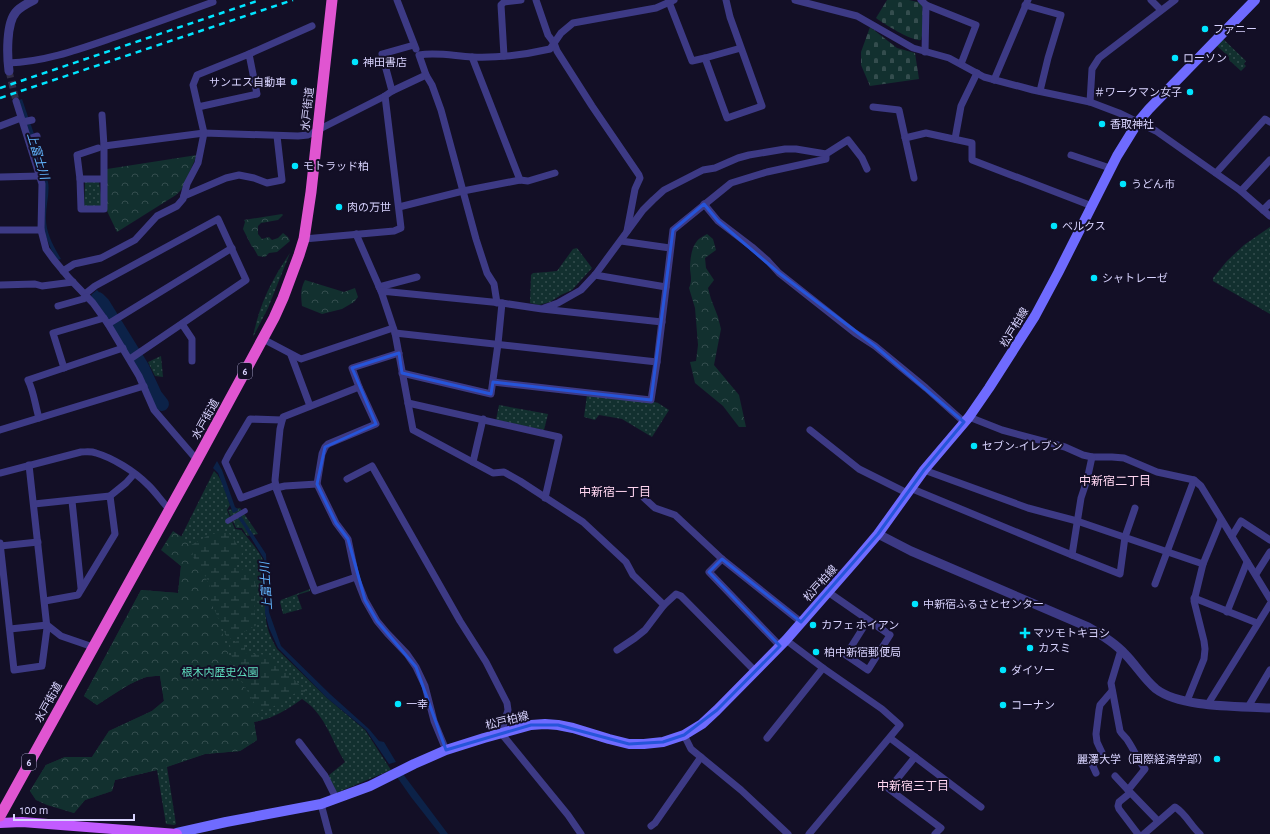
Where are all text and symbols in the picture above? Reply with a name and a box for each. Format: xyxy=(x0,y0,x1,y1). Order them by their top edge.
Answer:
marker: ファニー xyxy=(1200,24,1210,34)
place label: ファニー xyxy=(1213,24,1257,35)
marker: ローソン xyxy=(1170,53,1180,63)
place label: ローソン xyxy=(1183,53,1227,64)
marker: 神田書店 xyxy=(350,57,360,67)
place label: 神田書店 xyxy=(363,57,407,68)
place label: サンエス自動車 xyxy=(209,76,286,88)
marker: サンエス自動車 xyxy=(289,77,299,87)
street label: 水戸街道 xyxy=(299,86,315,132)
place label: ＃ワークマン女子 xyxy=(1094,86,1182,98)
marker: ＃ワークマン女子 xyxy=(1185,87,1195,97)
place label: 香取神社 xyxy=(1110,118,1154,130)
marker: 香取神社 xyxy=(1097,119,1107,129)
water label: 上富士川 xyxy=(25,131,52,183)
place label: モトラッド柏 xyxy=(303,160,369,172)
marker: モトラッド柏 xyxy=(290,161,300,171)
place label: うどん市 xyxy=(1131,178,1175,190)
marker: うどん市 xyxy=(1118,179,1128,189)
marker: 肉の万世 xyxy=(334,202,344,212)
place label: 肉の万世 xyxy=(347,202,391,213)
marker: ベルクス xyxy=(1049,221,1059,231)
place label: ベルクス xyxy=(1062,221,1106,232)
place label: シャトレーゼ xyxy=(1102,272,1168,284)
marker: シャトレーゼ xyxy=(1089,273,1099,283)
street label: 松戸柏線 xyxy=(998,305,1030,349)
road number: 6 xyxy=(238,363,252,379)
street label: 水戸街道 xyxy=(189,397,221,441)
place label: セブン-イレブン xyxy=(982,440,1062,452)
marker: セブン-イレブン xyxy=(969,441,979,451)
district label: 中新宿二丁目 xyxy=(1079,475,1151,487)
district label: 中新宿一丁目 xyxy=(579,486,651,498)
water label: 上富士川 xyxy=(257,560,274,610)
street label: 松戸柏線 xyxy=(801,563,839,603)
marker: 中新宿ふるさとセンター xyxy=(910,599,920,609)
place label: 中新宿ふるさとセンター xyxy=(923,599,1044,610)
marker: カフェ ホイアン xyxy=(808,620,818,630)
place label: カフェ ホイアン xyxy=(821,620,899,631)
marker: マツモトキヨシ xyxy=(1020,628,1030,638)
place label: マツモトキヨシ xyxy=(1033,628,1110,639)
marker: カスミ xyxy=(1025,643,1035,653)
place label: カスミ xyxy=(1038,643,1071,654)
place label: 柏中新宿郵便局 xyxy=(824,646,901,658)
marker: 柏中新宿郵便局 xyxy=(811,647,821,657)
place label: ダイソー xyxy=(1011,664,1055,676)
marker: ダイソー xyxy=(998,665,1008,675)
park label: 根木内歴史公園 xyxy=(182,666,259,678)
street label: 水戸街道 xyxy=(32,680,64,724)
marker: 一幸 xyxy=(393,699,403,709)
place label: 一幸 xyxy=(406,699,428,710)
marker: コーナン xyxy=(998,700,1008,710)
place label: コーナン xyxy=(1011,700,1055,711)
street label: 松戸柏線 xyxy=(484,709,530,731)
place label: 麗澤大学（国際経済学部） xyxy=(1077,753,1209,765)
road number: 6 xyxy=(22,754,36,770)
marker: 麗澤大学（国際経済学部） xyxy=(1212,754,1222,764)
district label: 中新宿三丁目 xyxy=(877,780,949,792)
scale bar xyxy=(14,796,134,822)
text: 100 m xyxy=(20,804,48,816)

